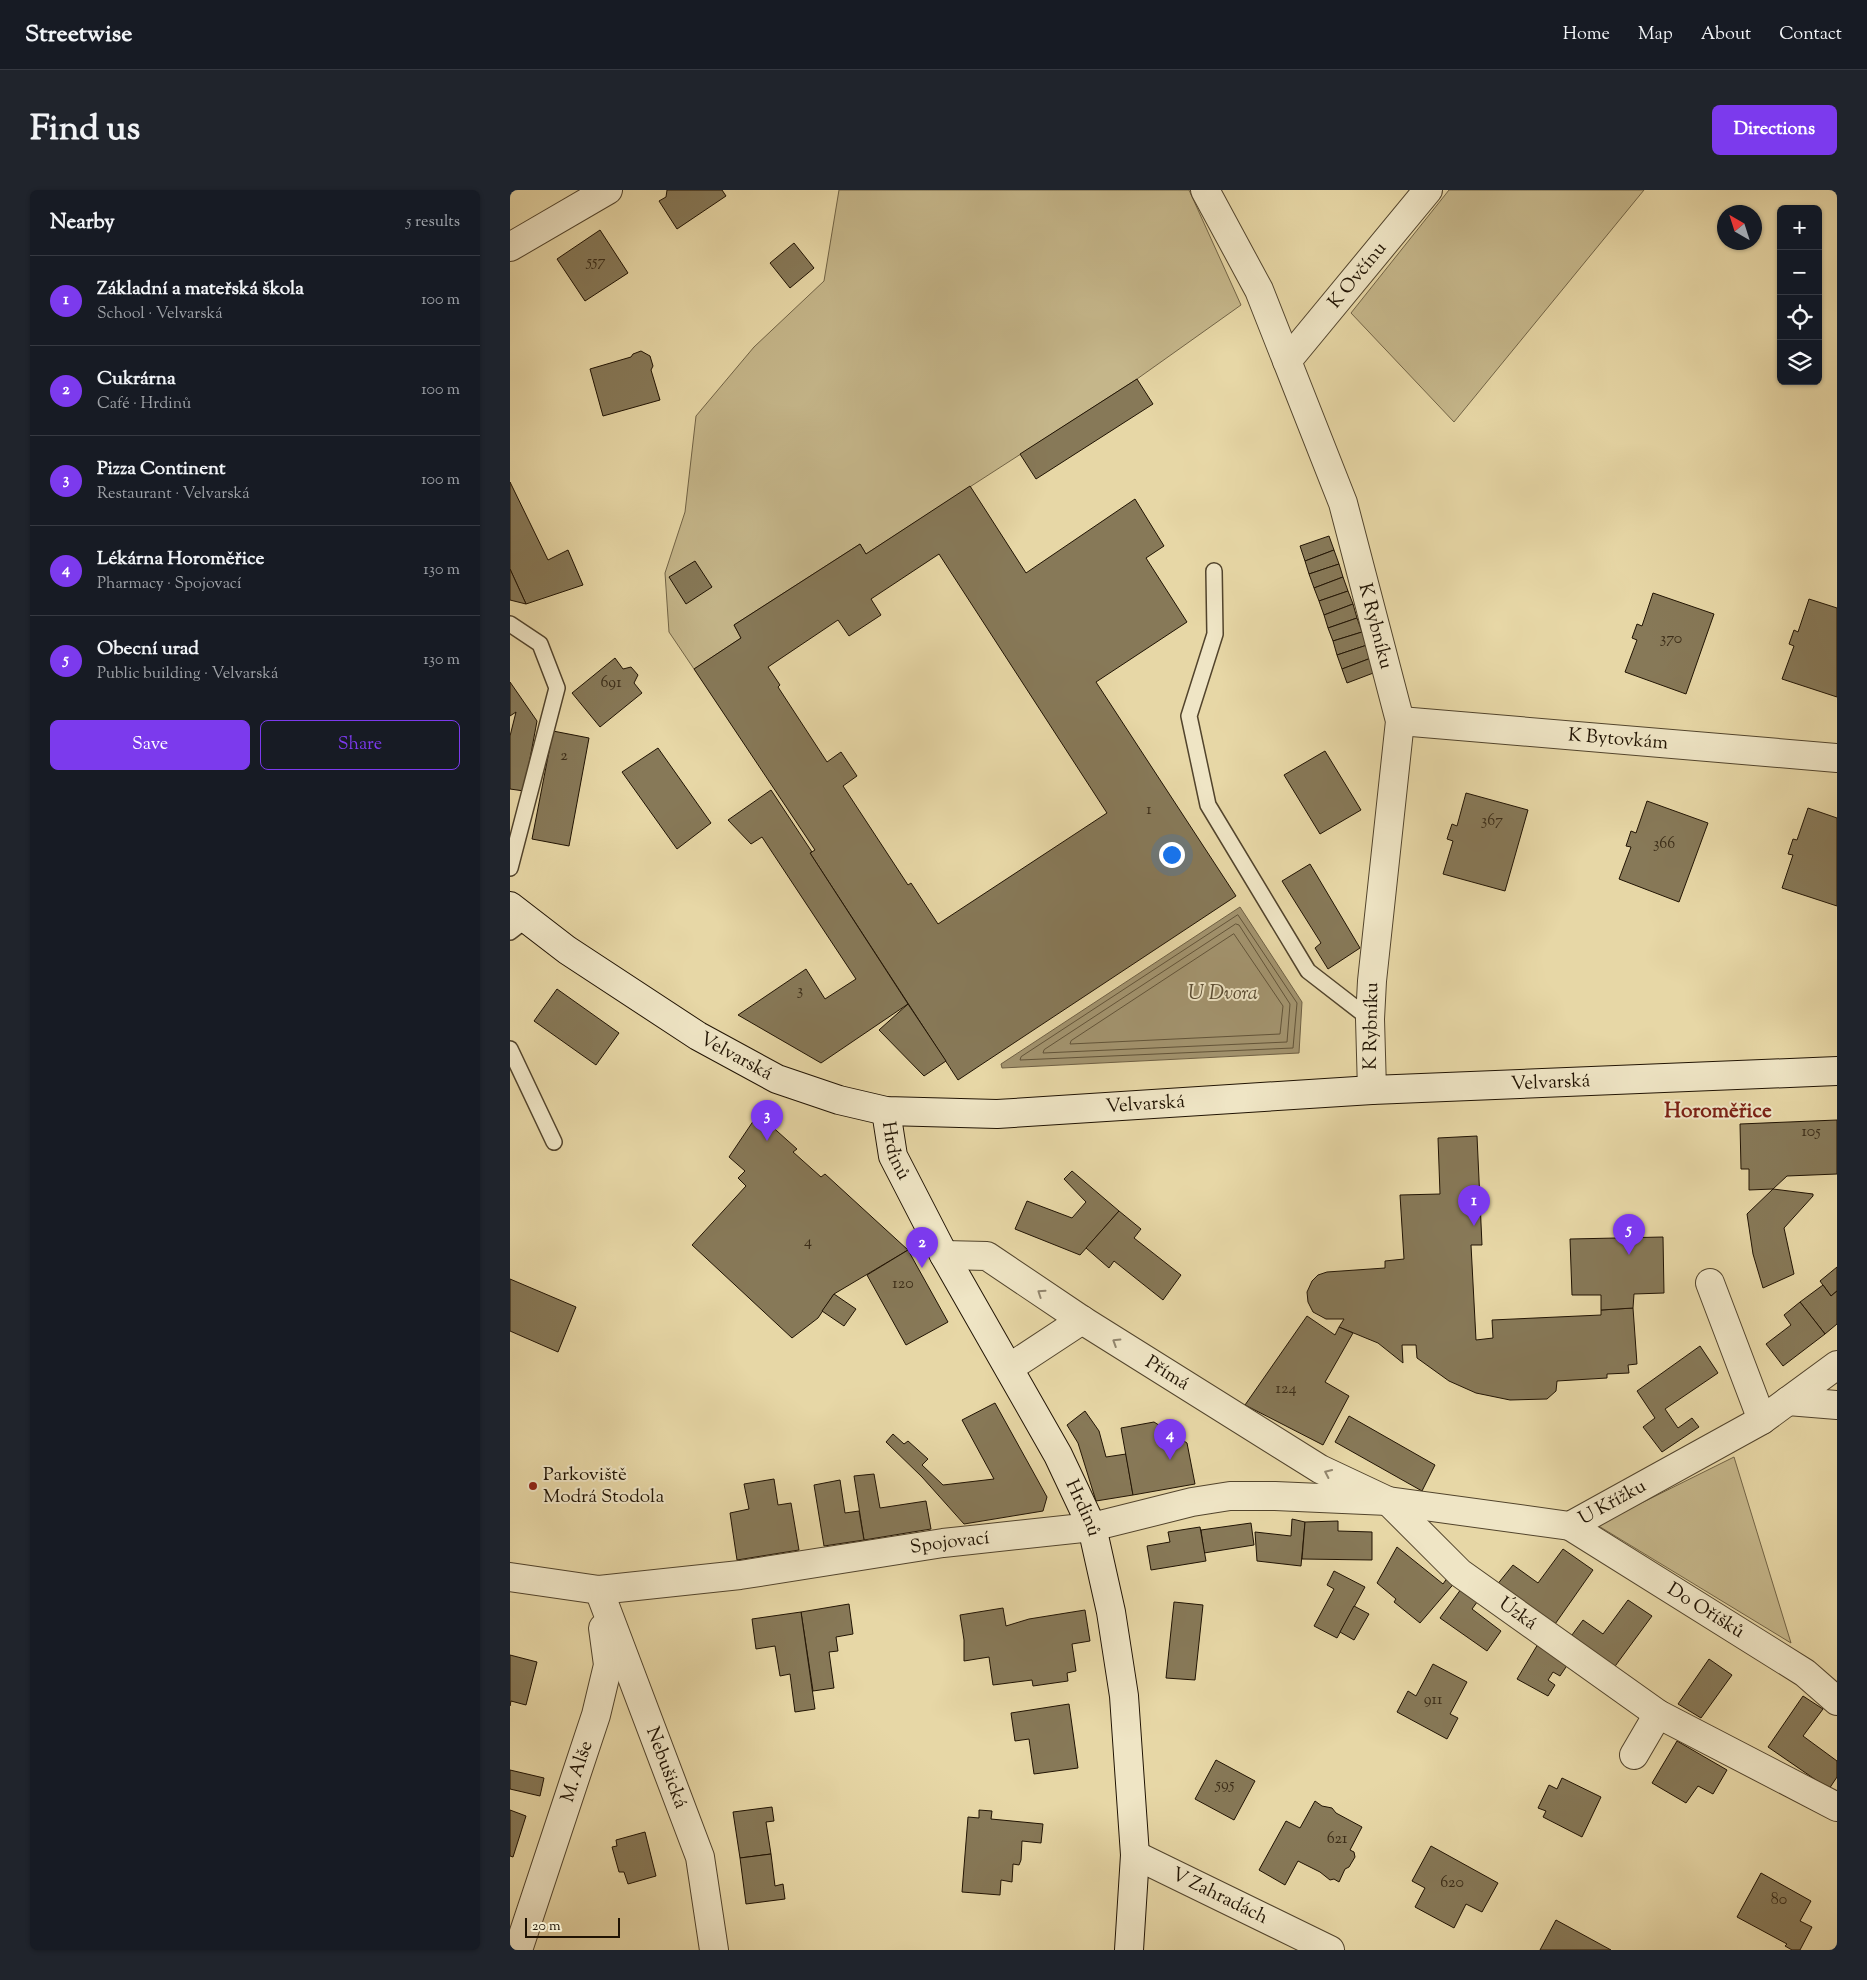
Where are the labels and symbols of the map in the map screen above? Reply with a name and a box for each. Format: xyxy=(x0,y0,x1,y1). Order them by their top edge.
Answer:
north arrow xyxy=(1717,205,1762,250)
street label: K Ovčínu xyxy=(1322,236,1393,315)
house number: 557 xyxy=(585,251,606,274)
street label: K Rybníku xyxy=(1351,580,1399,672)
house number: 370 xyxy=(1660,628,1682,651)
house number: 691 xyxy=(600,672,622,695)
street label: K Bytovkám xyxy=(1567,722,1670,757)
house number: 2 xyxy=(560,745,568,768)
house number: 1 xyxy=(1146,799,1152,822)
house number: 367 xyxy=(1481,810,1503,833)
house number: 366 xyxy=(1653,833,1675,856)
your location xyxy=(1159,842,1185,868)
house number: 3 xyxy=(797,980,803,1003)
water label: U Dvora xyxy=(1188,980,1258,1009)
street label: K Rybníku xyxy=(1358,982,1386,1070)
street label: Velvarská xyxy=(695,1026,778,1088)
street label: Velvarská xyxy=(1510,1068,1591,1098)
street label: Velvarská xyxy=(1105,1088,1186,1121)
district label: Horoměřice xyxy=(1664,1097,1772,1127)
pin: 3 xyxy=(751,1100,783,1141)
street label: Hrdinů xyxy=(874,1120,917,1185)
house number: 105 xyxy=(1801,1121,1821,1144)
pin: 1 xyxy=(1458,1185,1490,1226)
pin: 5 xyxy=(1613,1214,1645,1255)
pin: 2 xyxy=(906,1227,938,1268)
house number: 4 xyxy=(804,1231,812,1254)
house number: 120 xyxy=(892,1273,914,1296)
one-way arrow xyxy=(1038,1290,1047,1299)
one-way arrow xyxy=(1112,1338,1121,1348)
street label: Přímá xyxy=(1140,1349,1195,1397)
house number: 124 xyxy=(1276,1378,1297,1401)
pin: 4 xyxy=(1154,1419,1186,1460)
place label: Parkoviště Modrá Stodola xyxy=(543,1462,664,1511)
one-way arrow xyxy=(1324,1469,1333,1479)
street label: U Křížku xyxy=(1574,1473,1651,1532)
street label: Hrdinů xyxy=(1058,1475,1107,1539)
marker: Parkoviště Modrá Stodola xyxy=(527,1480,539,1492)
street label: Spojovací xyxy=(908,1525,991,1561)
street label: Do Oříšků xyxy=(1662,1576,1750,1645)
street label: Úzká xyxy=(1493,1591,1543,1637)
house number: 911 xyxy=(1424,1689,1443,1712)
street label: Nebušická xyxy=(638,1723,694,1813)
street label: M. Alše xyxy=(554,1737,600,1806)
house number: 595 xyxy=(1215,1774,1235,1797)
house number: 621 xyxy=(1327,1828,1348,1851)
street label: V Zahradách xyxy=(1167,1861,1272,1931)
house number: 620 xyxy=(1440,1872,1464,1895)
house number: 80 xyxy=(1771,1889,1787,1912)
scale bar xyxy=(525,1915,620,1938)

